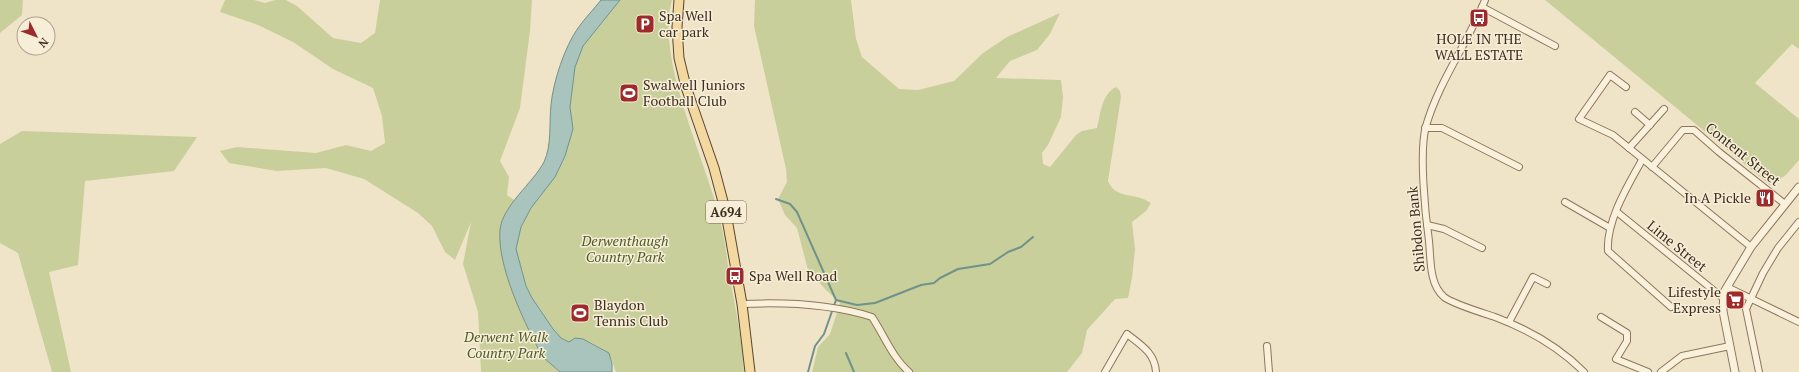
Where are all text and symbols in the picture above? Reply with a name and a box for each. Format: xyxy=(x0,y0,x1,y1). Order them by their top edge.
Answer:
place label: Spa Well car park xyxy=(659,6,713,41)
bus stop icon: HOLE IN THE WALL ESTATE xyxy=(1468,7,1490,29)
parking icon: Spa Well car park xyxy=(634,13,656,35)
north arrow xyxy=(16,16,56,56)
place label: HOLE IN THE WALL ESTATE xyxy=(1435,29,1523,64)
text: N xyxy=(35,35,51,51)
place label: Swalwell Juniors Football Club xyxy=(643,75,745,110)
sports icon: Swalwell Juniors Football Club xyxy=(618,82,640,104)
street label: Content Street xyxy=(1702,118,1785,190)
street label: Shibdon Bank xyxy=(1402,185,1429,273)
restaurant icon: In A Pickle xyxy=(1754,187,1776,209)
place label: In A Pickle xyxy=(1684,188,1751,207)
road number: A694 xyxy=(706,201,746,223)
street label: Lime Street xyxy=(1643,216,1712,276)
park label: Derwenthaugh Country Park xyxy=(580,231,669,266)
bus stop icon: Spa Well Road xyxy=(724,265,746,287)
place label: Spa Well Road xyxy=(749,266,837,285)
place label: Lifestyle Express xyxy=(1668,282,1721,317)
supermarket icon: Lifestyle Express xyxy=(1724,289,1746,311)
place label: Blaydon Tennis Club xyxy=(594,295,668,330)
sports icon: Blaydon Tennis Club xyxy=(569,302,591,324)
park label: Derwent Walk Country Park xyxy=(463,327,548,362)

